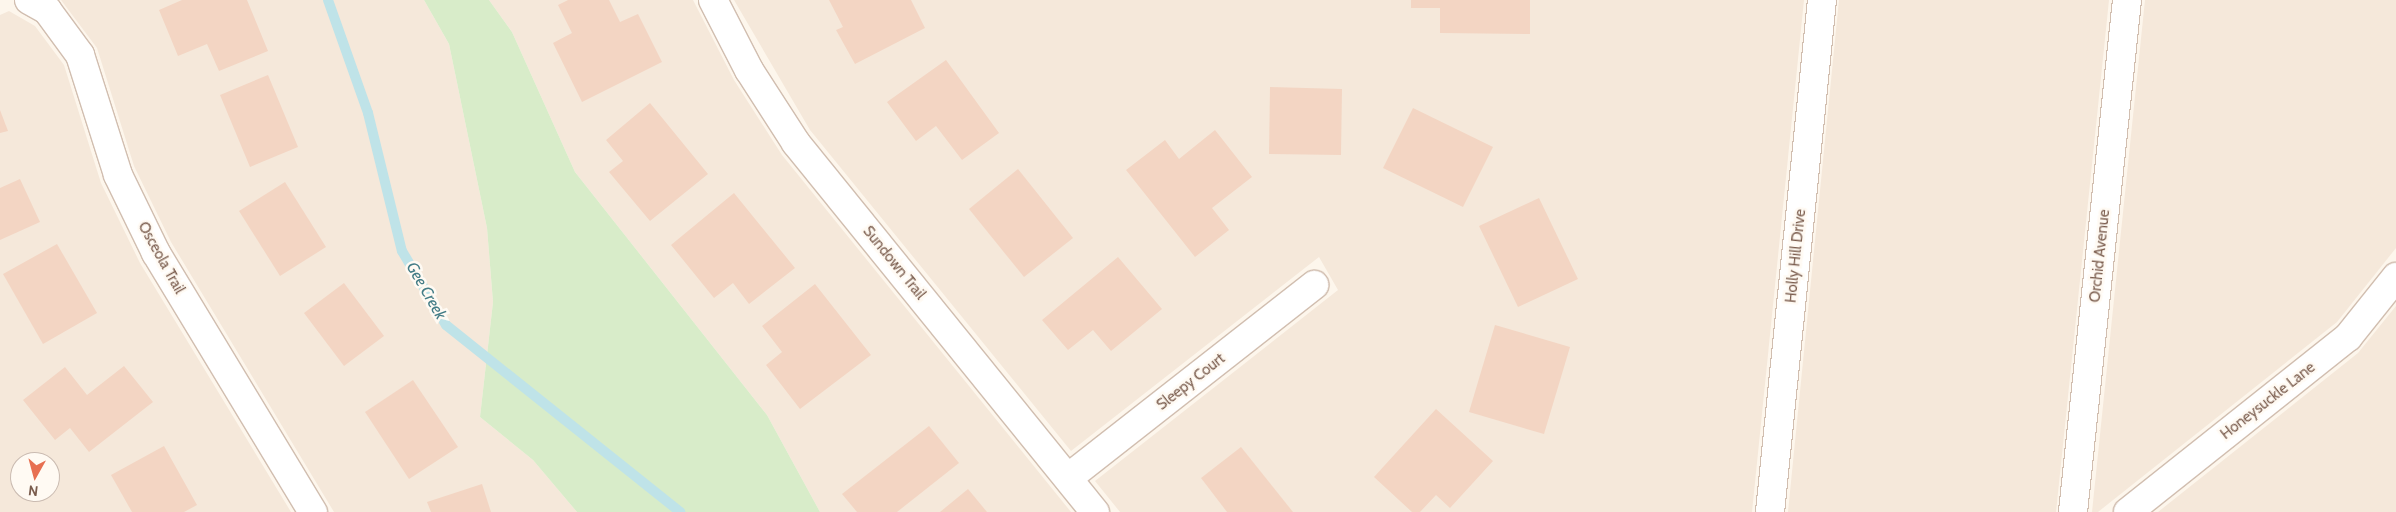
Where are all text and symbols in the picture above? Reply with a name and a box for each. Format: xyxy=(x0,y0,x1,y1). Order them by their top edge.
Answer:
street label: Holly Hill Drive xyxy=(1782,208,1810,304)
street label: Orchid Avenue xyxy=(2086,209,2114,303)
street label: Osceola Trail xyxy=(134,219,188,297)
street label: Sundown Trail xyxy=(859,223,929,303)
water label: Gee Creek xyxy=(402,259,450,323)
street label: Sleepy Court xyxy=(1153,350,1229,414)
street label: Honeysuckle Lane xyxy=(2217,358,2319,444)
north arrow xyxy=(10,452,60,502)
text: N xyxy=(27,481,39,500)

